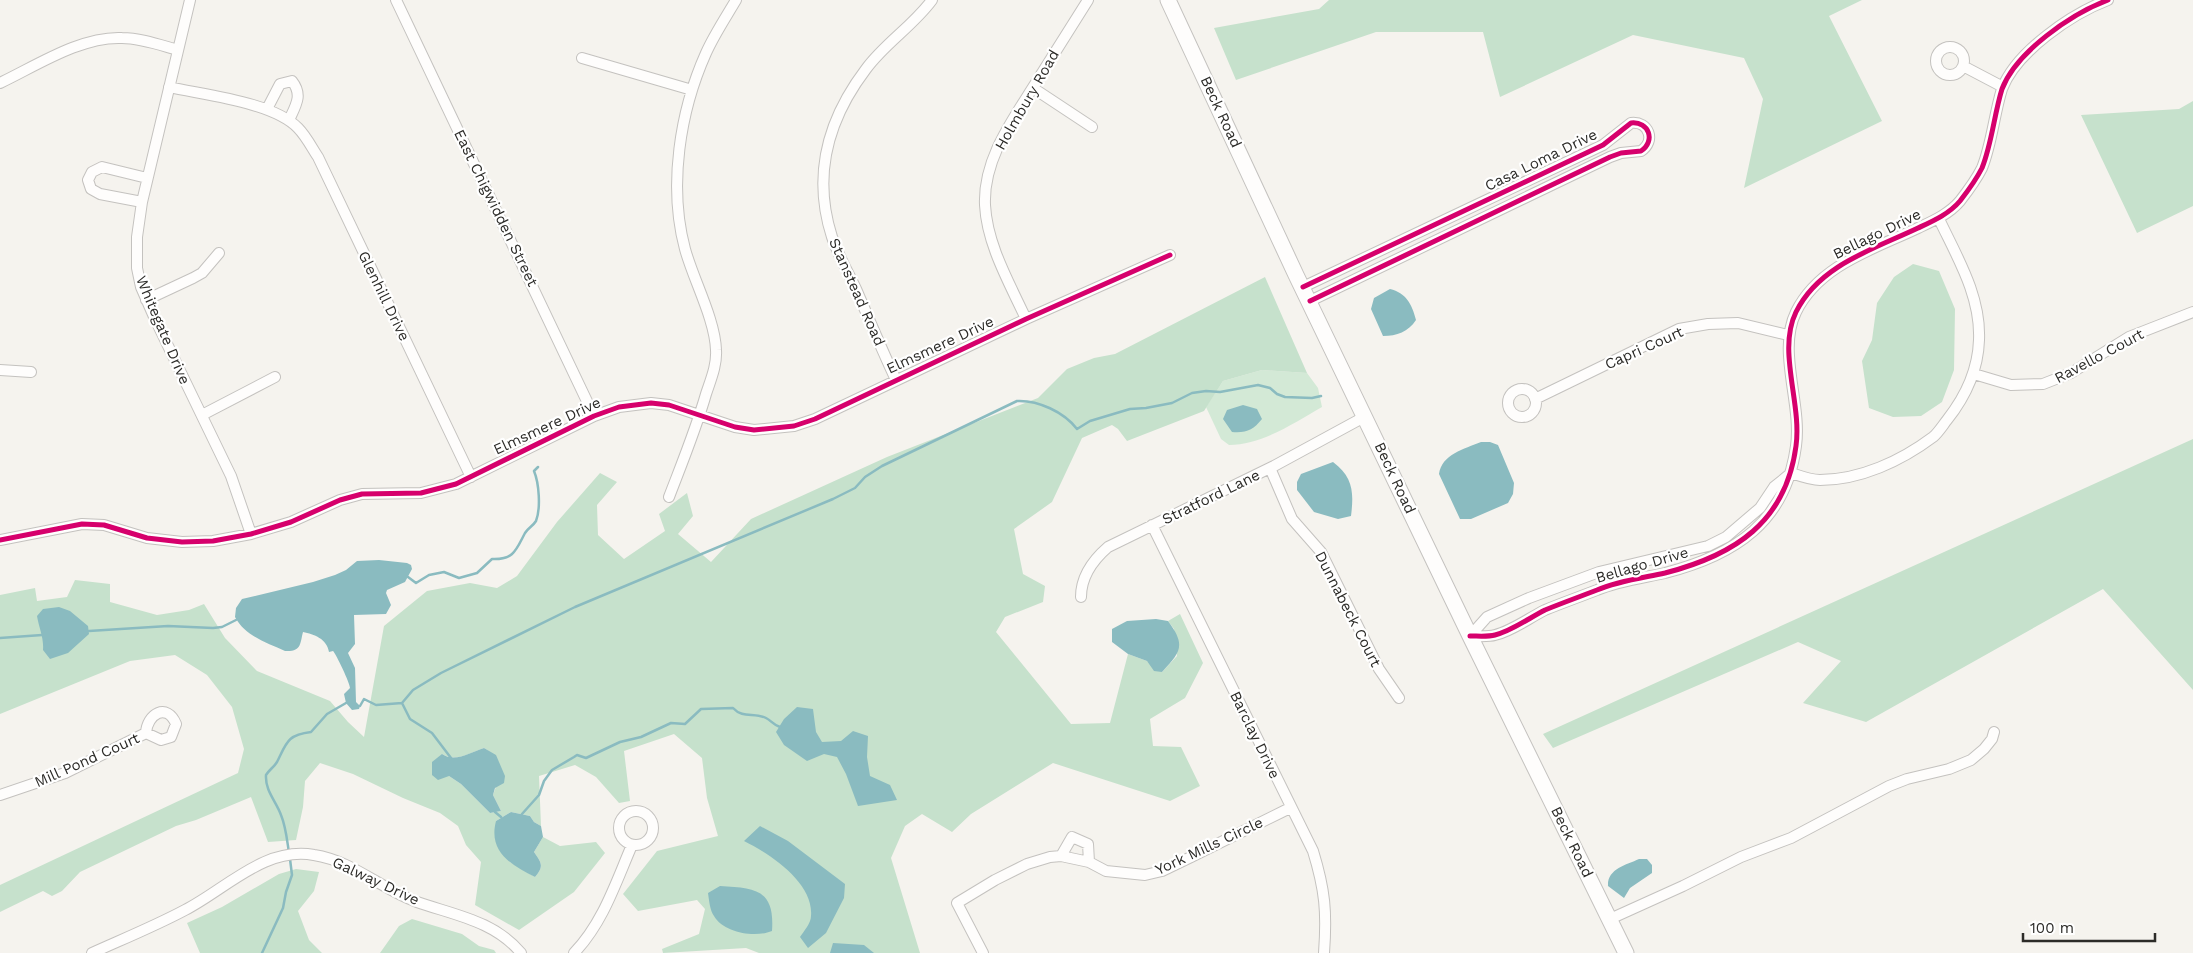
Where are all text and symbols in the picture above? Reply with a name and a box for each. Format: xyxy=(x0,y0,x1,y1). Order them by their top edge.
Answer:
street label: Holmbury Road xyxy=(991,47,1063,153)
street label: Beck Road xyxy=(1197,73,1245,151)
street label: Casa Loma Drive xyxy=(1482,125,1600,195)
street label: East Chigwidden Street xyxy=(450,127,542,290)
street label: Bellago Drive xyxy=(1830,205,1924,263)
street label: Stanstead Road xyxy=(825,235,889,349)
street label: Glenhill Drive xyxy=(354,248,414,344)
street label: Whitegate Drive xyxy=(132,273,194,387)
street label: Elmsmere Drive xyxy=(884,312,996,378)
street label: Capri Court xyxy=(1602,322,1687,373)
street label: Ravello Court xyxy=(2051,325,2147,387)
street label: Elmsmere Drive xyxy=(491,393,603,459)
street label: Beck Road xyxy=(1371,439,1419,517)
street label: Stratford Lane xyxy=(1159,466,1263,528)
street label: Bellago Drive xyxy=(1594,543,1690,587)
street label: Dunnabeck Court xyxy=(1311,548,1385,670)
street label: Barclay Drive xyxy=(1226,688,1284,782)
street label: Mill Pond Court xyxy=(32,729,143,791)
street label: Beck Road xyxy=(1547,804,1597,880)
street label: York Mills Circle xyxy=(1152,813,1266,879)
street label: Galway Drive xyxy=(330,853,422,909)
scale bar xyxy=(2023,910,2156,942)
text: 100 m xyxy=(2030,919,2074,937)

